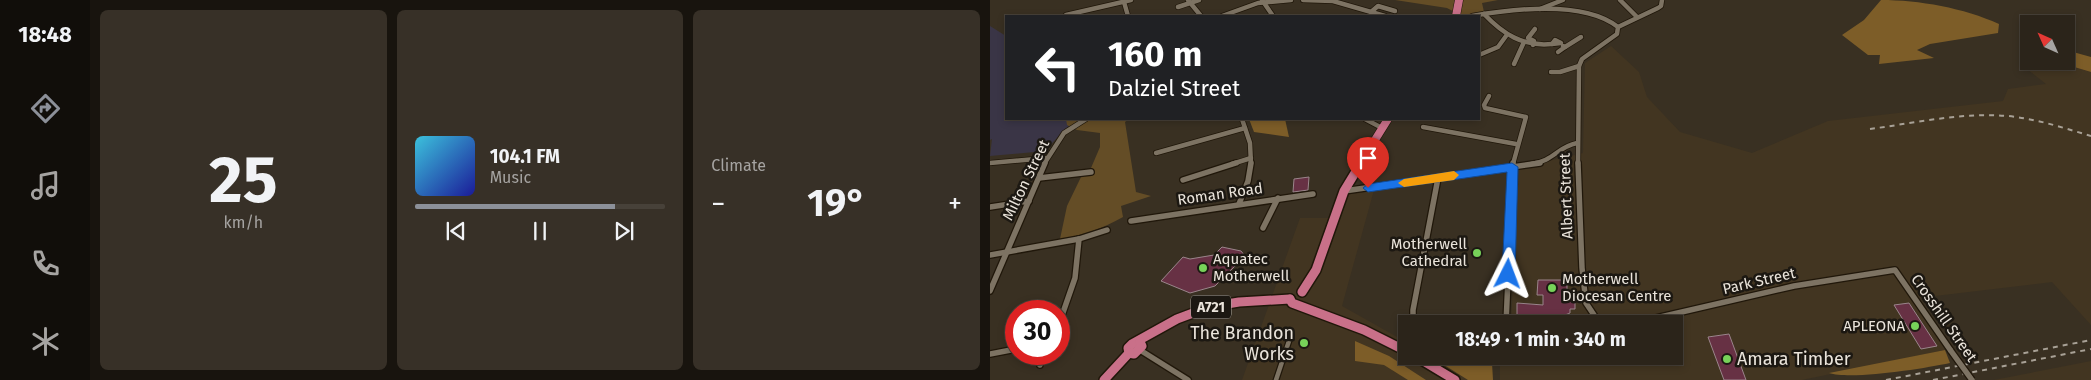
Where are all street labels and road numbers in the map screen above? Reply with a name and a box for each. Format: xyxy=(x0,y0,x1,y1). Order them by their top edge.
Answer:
street label: Milton Street xyxy=(999,136,1054,223)
street label: Albert Street xyxy=(1555,152,1576,239)
street label: Roman Road xyxy=(1176,179,1264,209)
street label: Park Street xyxy=(1721,264,1798,298)
street label: Crosshill Street xyxy=(1907,271,1981,366)
road number: A721 xyxy=(1191,296,1231,318)

